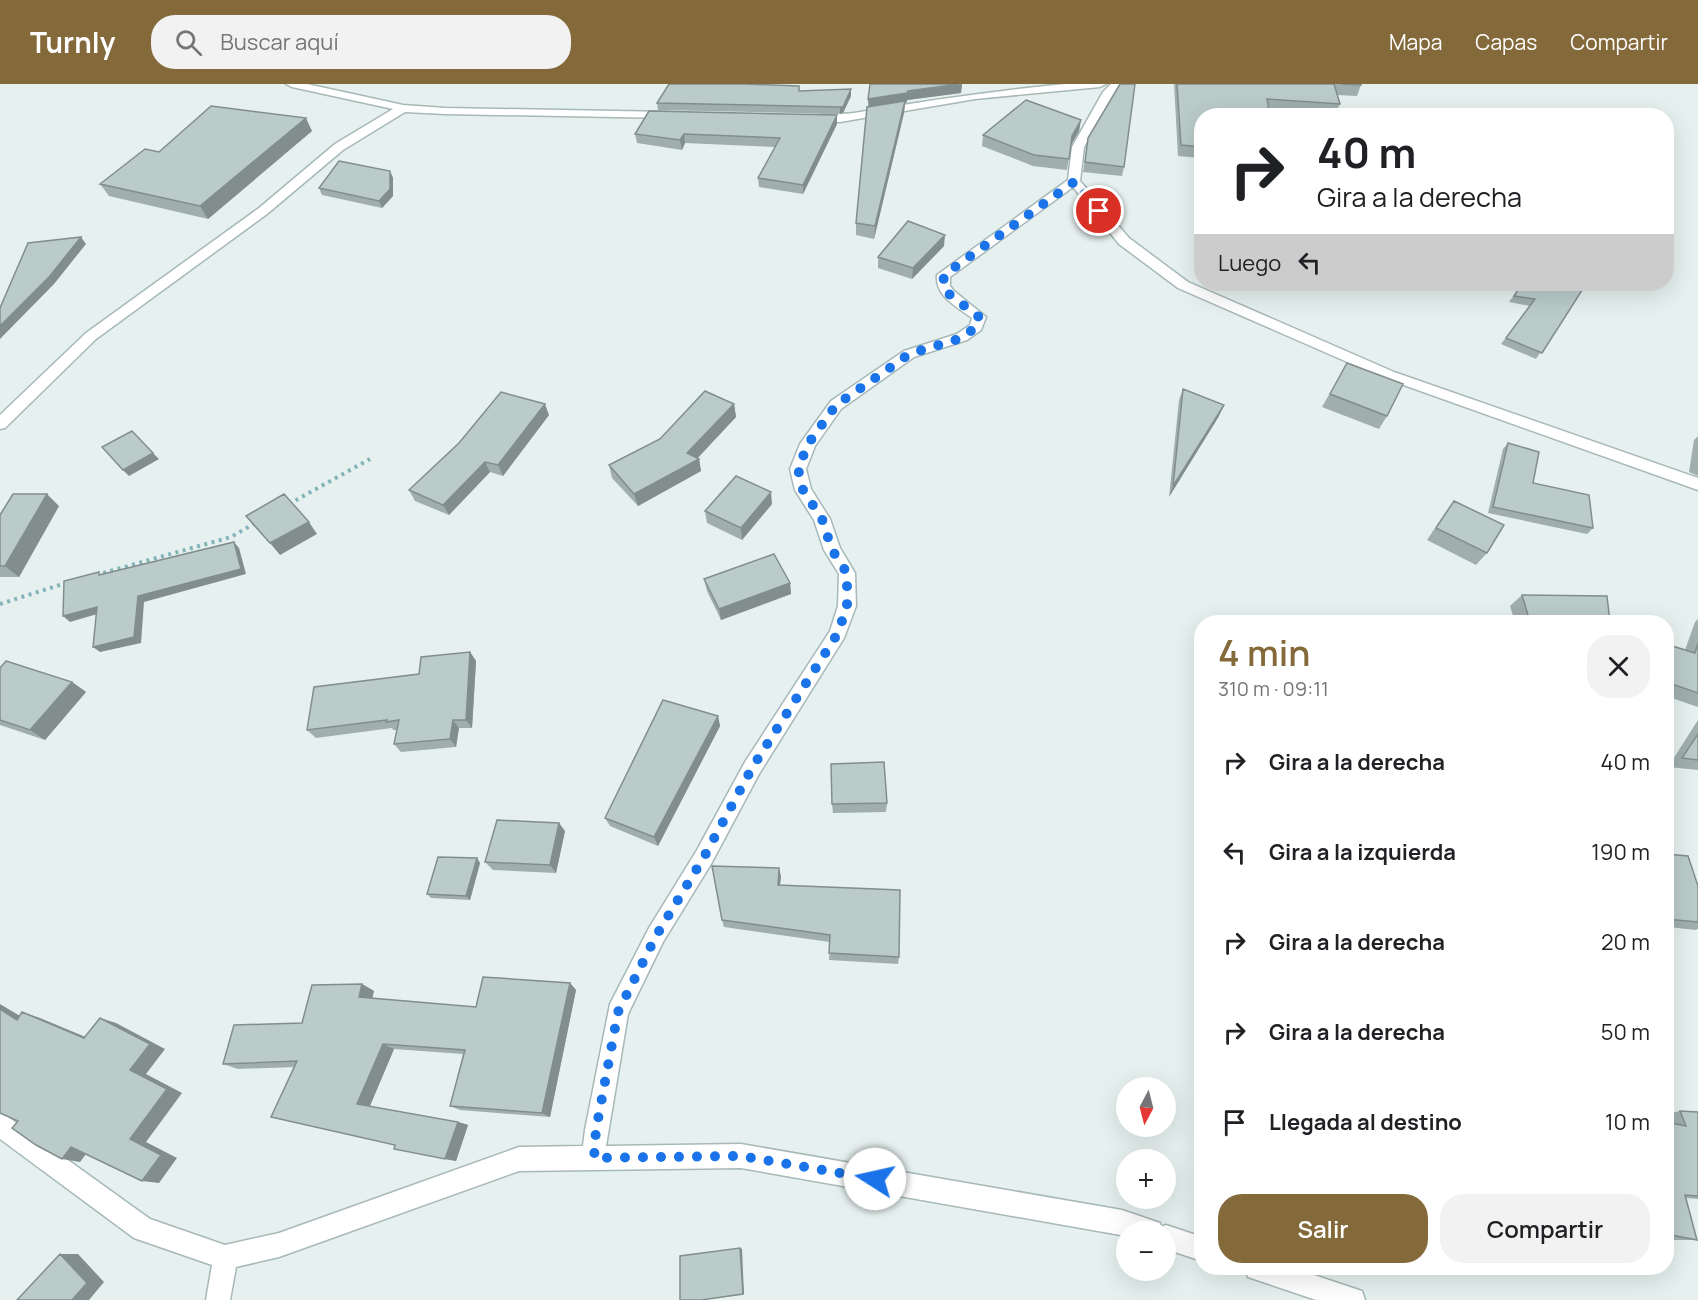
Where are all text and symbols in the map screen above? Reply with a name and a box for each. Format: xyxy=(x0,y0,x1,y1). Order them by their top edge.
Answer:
search box xyxy=(151,15,571,69)
text: Turnly xyxy=(30,23,115,61)
icon: search xyxy=(172,26,205,59)
text: Buscar aquí xyxy=(220,27,339,57)
text: Mapa xyxy=(1389,28,1442,56)
text: Capas xyxy=(1475,28,1537,56)
text: Compartir xyxy=(1570,28,1668,56)
text: 40 m xyxy=(1317,123,1416,181)
icon: right xyxy=(1218,132,1296,210)
text: Gira a la derecha xyxy=(1317,178,1522,215)
pin xyxy=(1073,185,1124,236)
icon: arrive xyxy=(1082,194,1115,227)
icon: left xyxy=(1293,246,1326,279)
text: Luego xyxy=(1218,248,1281,278)
text: 4 min xyxy=(1218,628,1310,677)
button: close xyxy=(1587,635,1650,698)
text: 310 m · 09:11 xyxy=(1218,675,1329,702)
icon: right xyxy=(1218,746,1251,779)
text: Gira a la derecha xyxy=(1269,747,1445,777)
text: 40 m xyxy=(1601,747,1650,777)
icon: left xyxy=(1218,836,1251,869)
text: Gira a la izquierda xyxy=(1269,837,1456,867)
text: 190 m xyxy=(1591,837,1650,867)
icon: right xyxy=(1218,926,1251,959)
text: Gira a la derecha xyxy=(1269,927,1445,957)
text: 20 m xyxy=(1601,927,1650,957)
icon: right xyxy=(1218,1016,1251,1049)
text: Gira a la derecha xyxy=(1269,1017,1445,1047)
text: 50 m xyxy=(1601,1017,1650,1047)
north arrow xyxy=(1116,1077,1176,1137)
map controls xyxy=(1116,1077,1176,1281)
icon: arrive xyxy=(1218,1106,1251,1139)
text: Llegada al destino xyxy=(1269,1107,1462,1137)
text: 10 m xyxy=(1605,1107,1650,1137)
position arrow xyxy=(843,1147,907,1211)
button: + xyxy=(1116,1149,1176,1209)
button: Salir xyxy=(1218,1194,1428,1263)
button: Compartir xyxy=(1440,1194,1650,1263)
button: − xyxy=(1116,1221,1176,1281)

